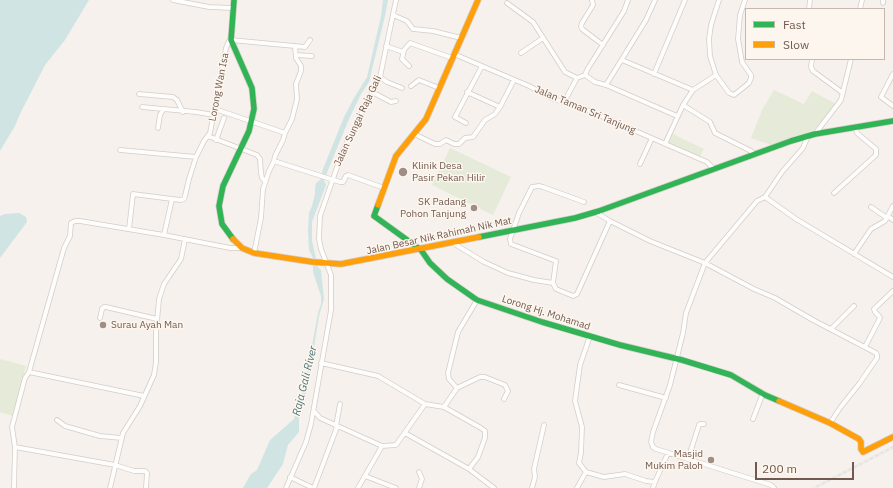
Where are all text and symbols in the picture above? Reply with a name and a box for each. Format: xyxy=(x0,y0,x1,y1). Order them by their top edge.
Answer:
legend xyxy=(745,8,885,60)
text: Fast xyxy=(783,17,806,32)
text: Slow xyxy=(783,37,809,52)
street label: Lorong Wan Isa xyxy=(206,52,232,122)
street label: Jalan Sungai Raja Gali xyxy=(332,74,384,168)
street label: Jalan Taman Sri Tanjung xyxy=(533,83,637,137)
place label: Klinik Desa Pasir Pekan Hilir xyxy=(412,160,485,184)
marker: Klinik Desa Pasir Pekan Hilir xyxy=(397,166,409,178)
place label: SK Padang Pohon Tanjung xyxy=(400,196,466,220)
marker: SK Padang Pohon Tanjung xyxy=(469,203,479,213)
street label: Jalan Besar Nik Rahimah Nik Mat xyxy=(365,215,513,257)
street label: Lorong Hj. Mohamad xyxy=(500,293,592,333)
place label: Surau Ayah Man xyxy=(111,319,183,331)
marker: Surau Ayah Man xyxy=(98,320,108,330)
water label: Raja Gali River xyxy=(290,345,320,417)
place label: Masjid Mukim Paloh xyxy=(645,448,703,472)
scale bar xyxy=(757,454,856,480)
marker: Masjid Mukim Paloh xyxy=(706,455,716,465)
text: 200 m xyxy=(762,461,797,476)

